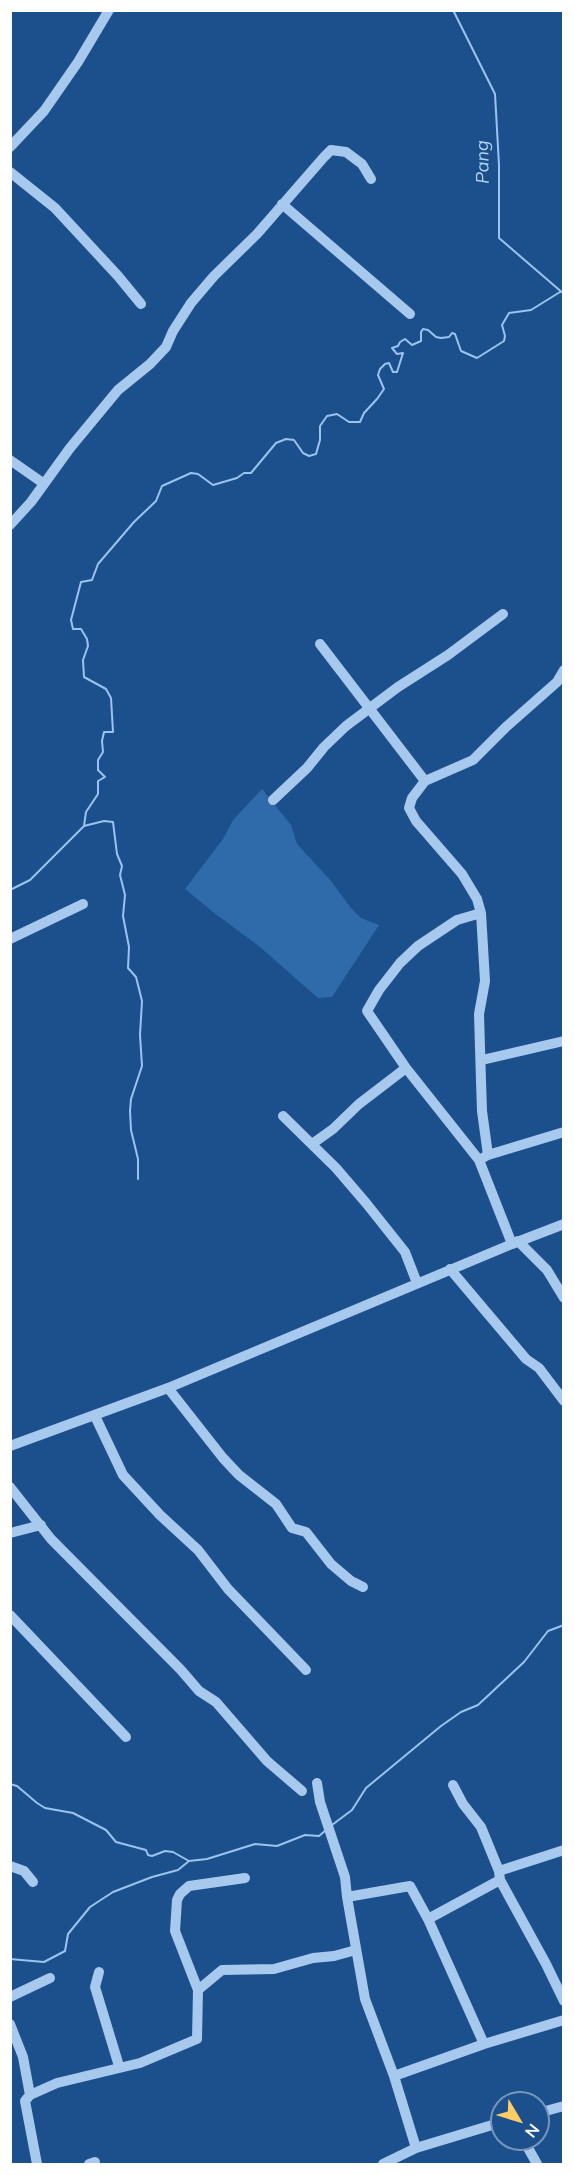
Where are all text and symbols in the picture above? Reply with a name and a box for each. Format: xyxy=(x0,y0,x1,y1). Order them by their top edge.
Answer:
water label: Pang xyxy=(472,140,494,184)
north arrow xyxy=(490,2091,550,2151)
text: N xyxy=(521,2120,544,2142)

